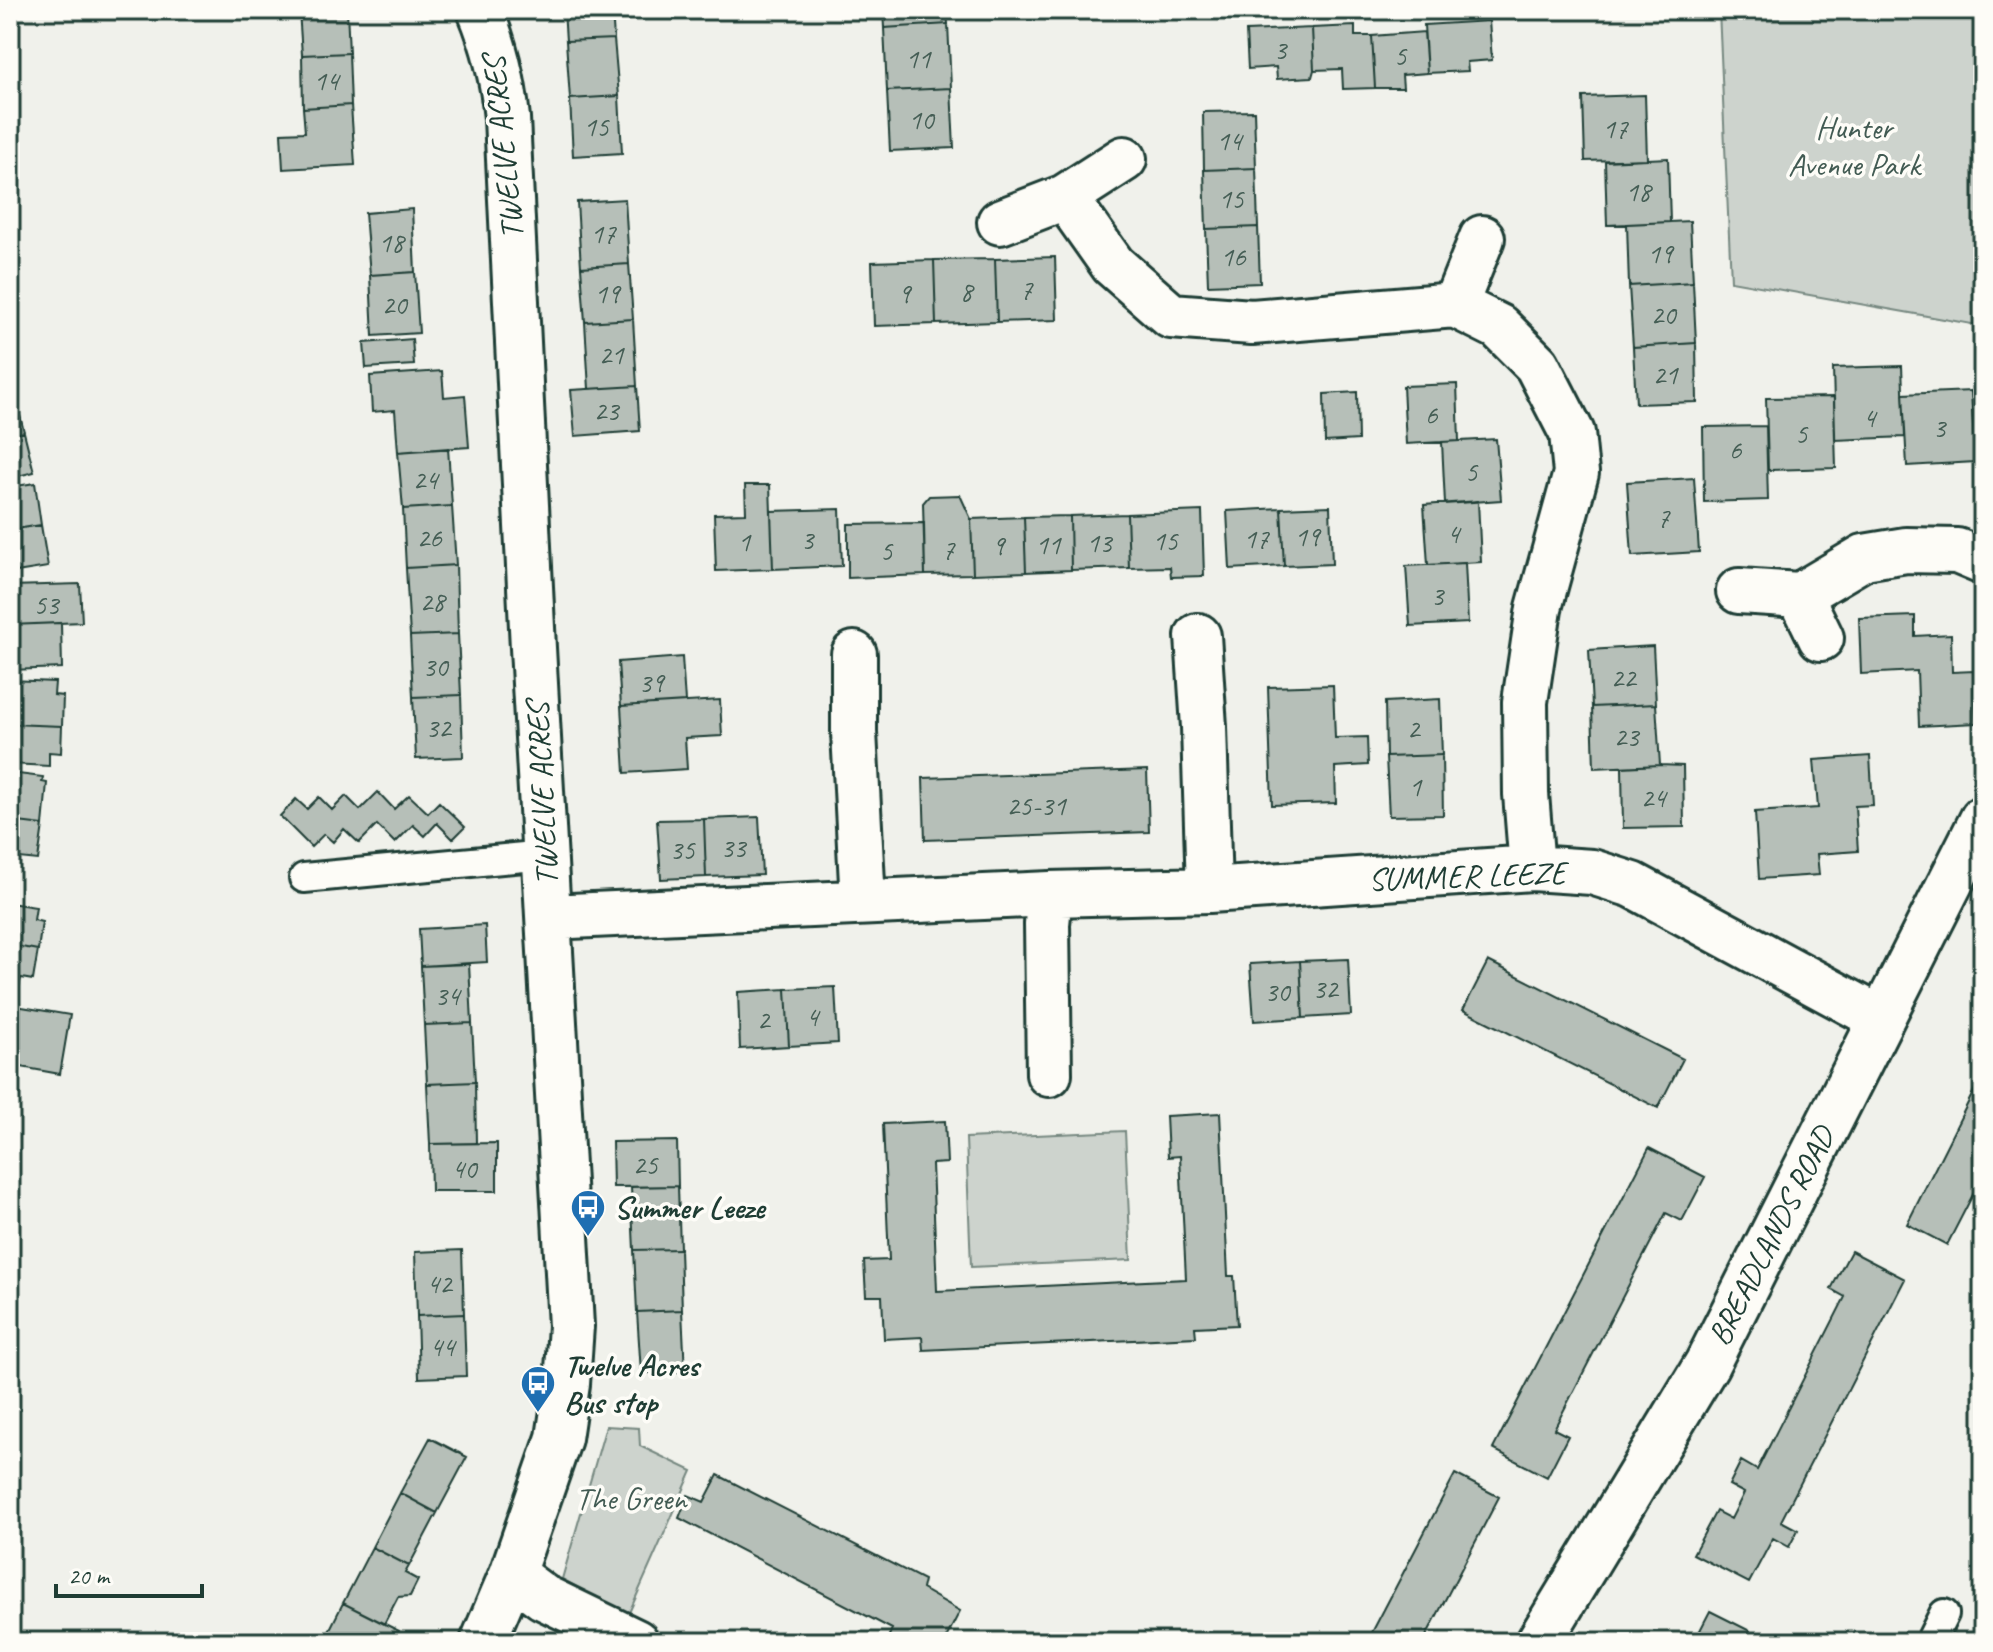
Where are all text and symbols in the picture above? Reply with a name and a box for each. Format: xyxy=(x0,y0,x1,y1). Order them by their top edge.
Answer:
house number: 3 xyxy=(1274,32,1289,67)
house number: 5 xyxy=(1394,38,1408,73)
house number: 11 xyxy=(905,41,932,76)
street label: TWELVE ACRES xyxy=(472,48,533,241)
house number: 14 xyxy=(313,63,341,98)
house number: 10 xyxy=(908,102,936,137)
park label: Hunter Avenue Park xyxy=(1788,107,1922,185)
house number: 15 xyxy=(583,109,610,144)
house number: 17 xyxy=(1602,111,1629,146)
house number: 14 xyxy=(1216,123,1244,158)
house number: 18 xyxy=(1625,174,1653,209)
house number: 15 xyxy=(1218,181,1245,216)
house number: 17 xyxy=(590,216,617,251)
house number: 18 xyxy=(378,225,406,260)
house number: 19 xyxy=(1647,236,1675,271)
house number: 16 xyxy=(1220,239,1247,274)
house number: 7 xyxy=(1020,272,1034,307)
house number: 8 xyxy=(960,274,975,309)
house number: 19 xyxy=(594,276,622,311)
house number: 9 xyxy=(898,276,913,311)
house number: 20 xyxy=(381,287,409,322)
house number: 20 xyxy=(1650,297,1678,332)
house number: 21 xyxy=(598,337,625,372)
house number: 21 xyxy=(1652,357,1679,392)
house number: 23 xyxy=(593,393,621,428)
house number: 6 xyxy=(1425,397,1439,432)
house number: 4 xyxy=(1863,400,1878,435)
house number: 3 xyxy=(1933,410,1948,445)
house number: 5 xyxy=(1795,416,1809,451)
house number: 6 xyxy=(1729,432,1743,467)
house number: 5 xyxy=(1465,454,1479,489)
house number: 24 xyxy=(412,462,440,497)
house number: 7 xyxy=(1657,500,1671,535)
house number: 4 xyxy=(1447,516,1462,551)
house number: 19 xyxy=(1294,519,1322,554)
house number: 26 xyxy=(416,520,443,555)
house number: 17 xyxy=(1243,521,1270,556)
house number: 3 xyxy=(801,522,816,557)
house number: 15 xyxy=(1152,523,1179,558)
house number: 1 xyxy=(738,524,752,559)
house number: 13 xyxy=(1086,525,1114,560)
house number: 11 xyxy=(1035,527,1062,562)
house number: 9 xyxy=(992,528,1007,563)
house number: 7 xyxy=(942,532,956,567)
house number: 5 xyxy=(880,533,894,568)
house number: 3 xyxy=(1431,578,1446,613)
house number: 28 xyxy=(419,584,447,619)
house number: 53 xyxy=(33,587,61,622)
house number: 30 xyxy=(422,649,450,684)
house number: 22 xyxy=(1610,660,1638,695)
house number: 39 xyxy=(638,665,666,700)
street label: TWELVE ACRES xyxy=(516,695,567,887)
house number: 32 xyxy=(425,710,453,745)
house number: 2 xyxy=(1407,711,1422,746)
house number: 23 xyxy=(1613,719,1641,754)
house number: 1 xyxy=(1409,769,1423,804)
house number: 24 xyxy=(1640,780,1668,815)
house number: 25-31 xyxy=(1006,788,1067,823)
house number: 33 xyxy=(720,830,748,865)
house number: 35 xyxy=(669,832,696,867)
street label: SUMMER LEEZE xyxy=(1368,852,1571,900)
house number: 32 xyxy=(1312,971,1340,1006)
house number: 30 xyxy=(1264,974,1292,1009)
house number: 34 xyxy=(434,978,462,1013)
house number: 4 xyxy=(806,999,821,1034)
house number: 2 xyxy=(757,1002,772,1037)
street label: BREADLANDS ROAD xyxy=(1698,1118,1845,1352)
house number: 25 xyxy=(632,1147,659,1182)
house number: 40 xyxy=(451,1151,479,1186)
place label: Summer Leeze xyxy=(614,1187,767,1228)
bus stop icon: Summer Leeze xyxy=(569,1188,607,1238)
house number: 42 xyxy=(426,1266,454,1301)
house number: 44 xyxy=(429,1329,457,1364)
place label: Twelve Acres Bus stop xyxy=(564,1345,702,1423)
bus stop icon: Twelve Acres Bus stop xyxy=(519,1364,557,1414)
park label: The Green xyxy=(576,1478,688,1519)
scale bar xyxy=(56,1548,202,1598)
text: 20 m xyxy=(68,1561,111,1591)

